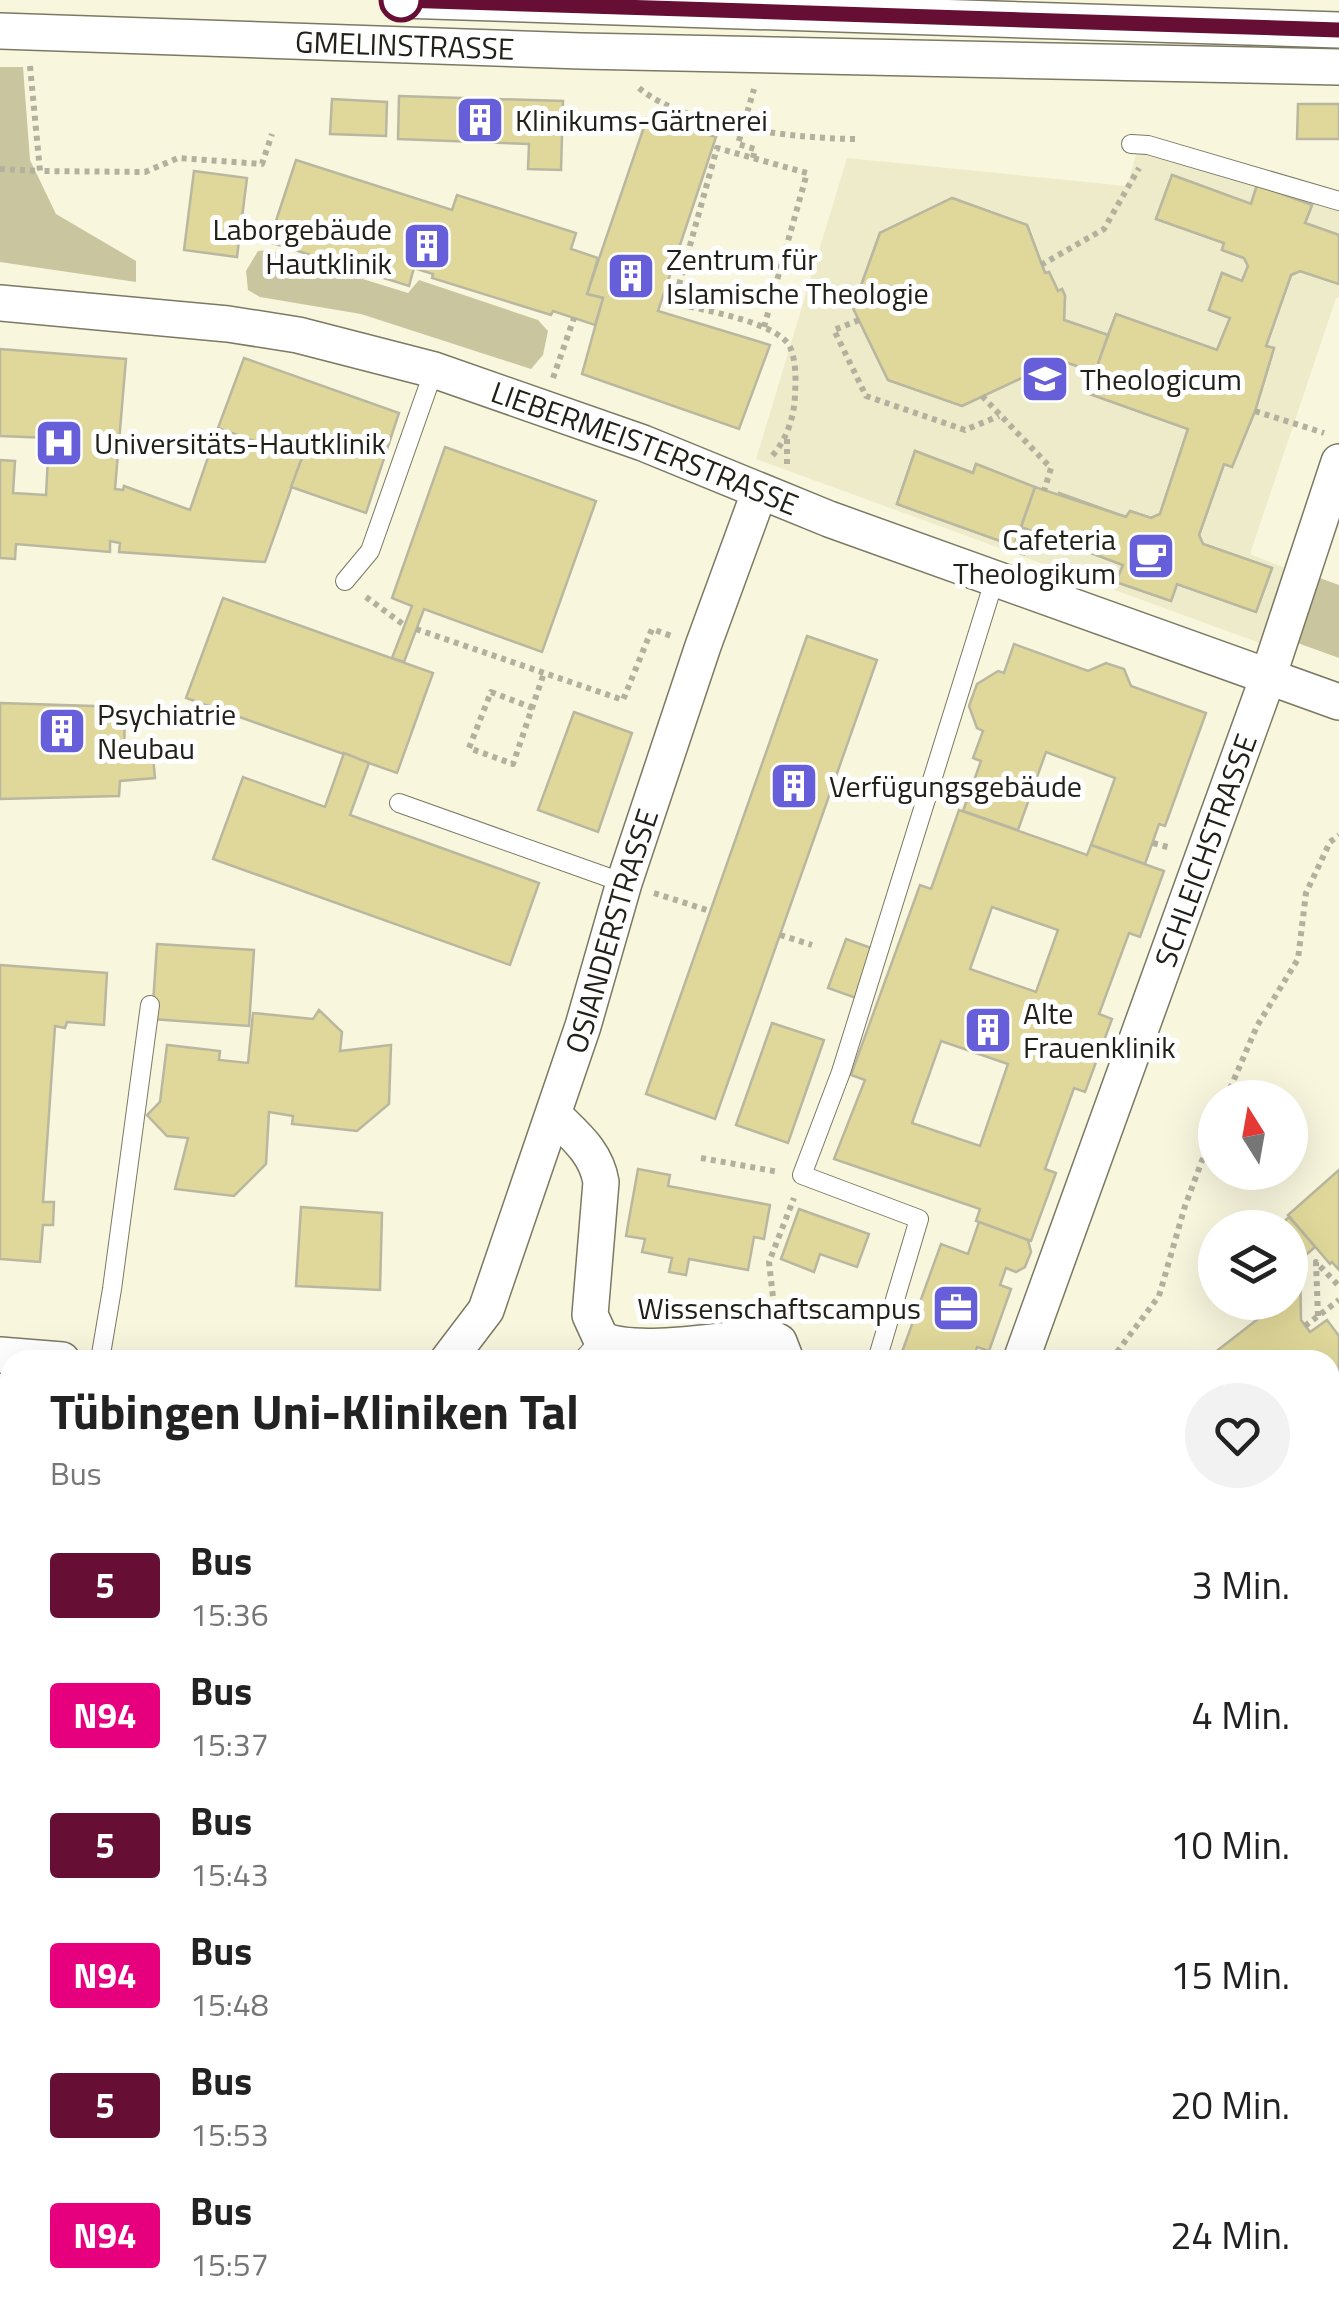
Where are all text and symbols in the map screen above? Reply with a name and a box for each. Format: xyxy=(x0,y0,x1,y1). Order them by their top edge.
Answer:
unlabelled marker xyxy=(380,0,422,21)
street label: GMELINSTRASSE xyxy=(294,18,515,72)
building icon: Klinikums-Gärtnerei xyxy=(454,94,506,146)
place label: Klinikums-Gärtnerei xyxy=(515,97,768,143)
place label: Laborgebäude Hautklinik xyxy=(212,206,392,286)
building icon: Laborgebäude Hautklinik xyxy=(401,220,453,272)
place label: Zentrum für Islamische Theologie xyxy=(666,236,929,316)
building icon: Zentrum für Islamische Theologie xyxy=(605,250,657,302)
school or university icon: Theologicum xyxy=(1019,353,1071,405)
place label: Theologicum xyxy=(1080,356,1242,402)
street label: LIEBERMEISTERSTRASSE xyxy=(485,369,805,527)
hospital icon: Universitäts-Hautklinik xyxy=(33,417,85,469)
place label: Universitäts-Hautklinik xyxy=(94,420,386,466)
place label: Cafeteria Theologikum xyxy=(953,516,1116,596)
cafe icon: Cafeteria Theologikum xyxy=(1125,530,1177,582)
place label: Psychiatrie Neubau xyxy=(97,691,236,771)
building icon: Psychiatrie Neubau xyxy=(36,705,88,757)
street label: SCHLEICHSTRASSE xyxy=(1142,727,1269,973)
building icon: Verfügungsgebäude xyxy=(768,760,820,812)
place label: Verfügungsgebäude xyxy=(829,763,1082,809)
street label: OSIANDERSTRASSE xyxy=(552,803,670,1059)
place label: Alte Frauenklinik xyxy=(1023,990,1176,1070)
building icon: Alte Frauenklinik xyxy=(962,1004,1014,1056)
north arrow xyxy=(1198,1080,1308,1190)
map controls xyxy=(1198,1080,1308,1320)
button: layers xyxy=(1198,1210,1308,1320)
office icon: Wissenschaftscampus xyxy=(930,1282,982,1334)
place label: Wissenschaftscampus xyxy=(637,1285,921,1331)
text: Tübingen Uni-Kliniken Tal xyxy=(50,1375,579,1448)
button: heart xyxy=(1185,1383,1290,1488)
text: Bus xyxy=(50,1449,102,1497)
text: Bus xyxy=(190,1532,252,1590)
text: 3 Min. xyxy=(1192,1556,1290,1614)
text: 5 xyxy=(95,1558,115,1612)
text: 15:36 xyxy=(190,1590,269,1638)
text: Bus xyxy=(190,1662,252,1720)
text: 4 Min. xyxy=(1192,1686,1290,1744)
text: N94 xyxy=(73,1688,137,1742)
text: 15:37 xyxy=(190,1720,269,1768)
text: Bus xyxy=(190,1792,252,1850)
text: 10 Min. xyxy=(1170,1816,1290,1874)
text: 5 xyxy=(95,1818,115,1872)
text: 15:43 xyxy=(190,1850,269,1898)
text: Bus xyxy=(190,1922,252,1980)
text: 15 Min. xyxy=(1170,1946,1290,2004)
text: N94 xyxy=(73,1948,137,2002)
text: 15:48 xyxy=(190,1980,269,2028)
text: Bus xyxy=(190,2052,252,2110)
text: 20 Min. xyxy=(1170,2076,1290,2134)
text: 5 xyxy=(95,2078,115,2132)
text: 15:53 xyxy=(190,2110,269,2158)
text: Bus xyxy=(190,2182,252,2240)
text: 24 Min. xyxy=(1170,2206,1290,2264)
text: N94 xyxy=(73,2208,137,2262)
text: 15:57 xyxy=(190,2240,269,2288)

